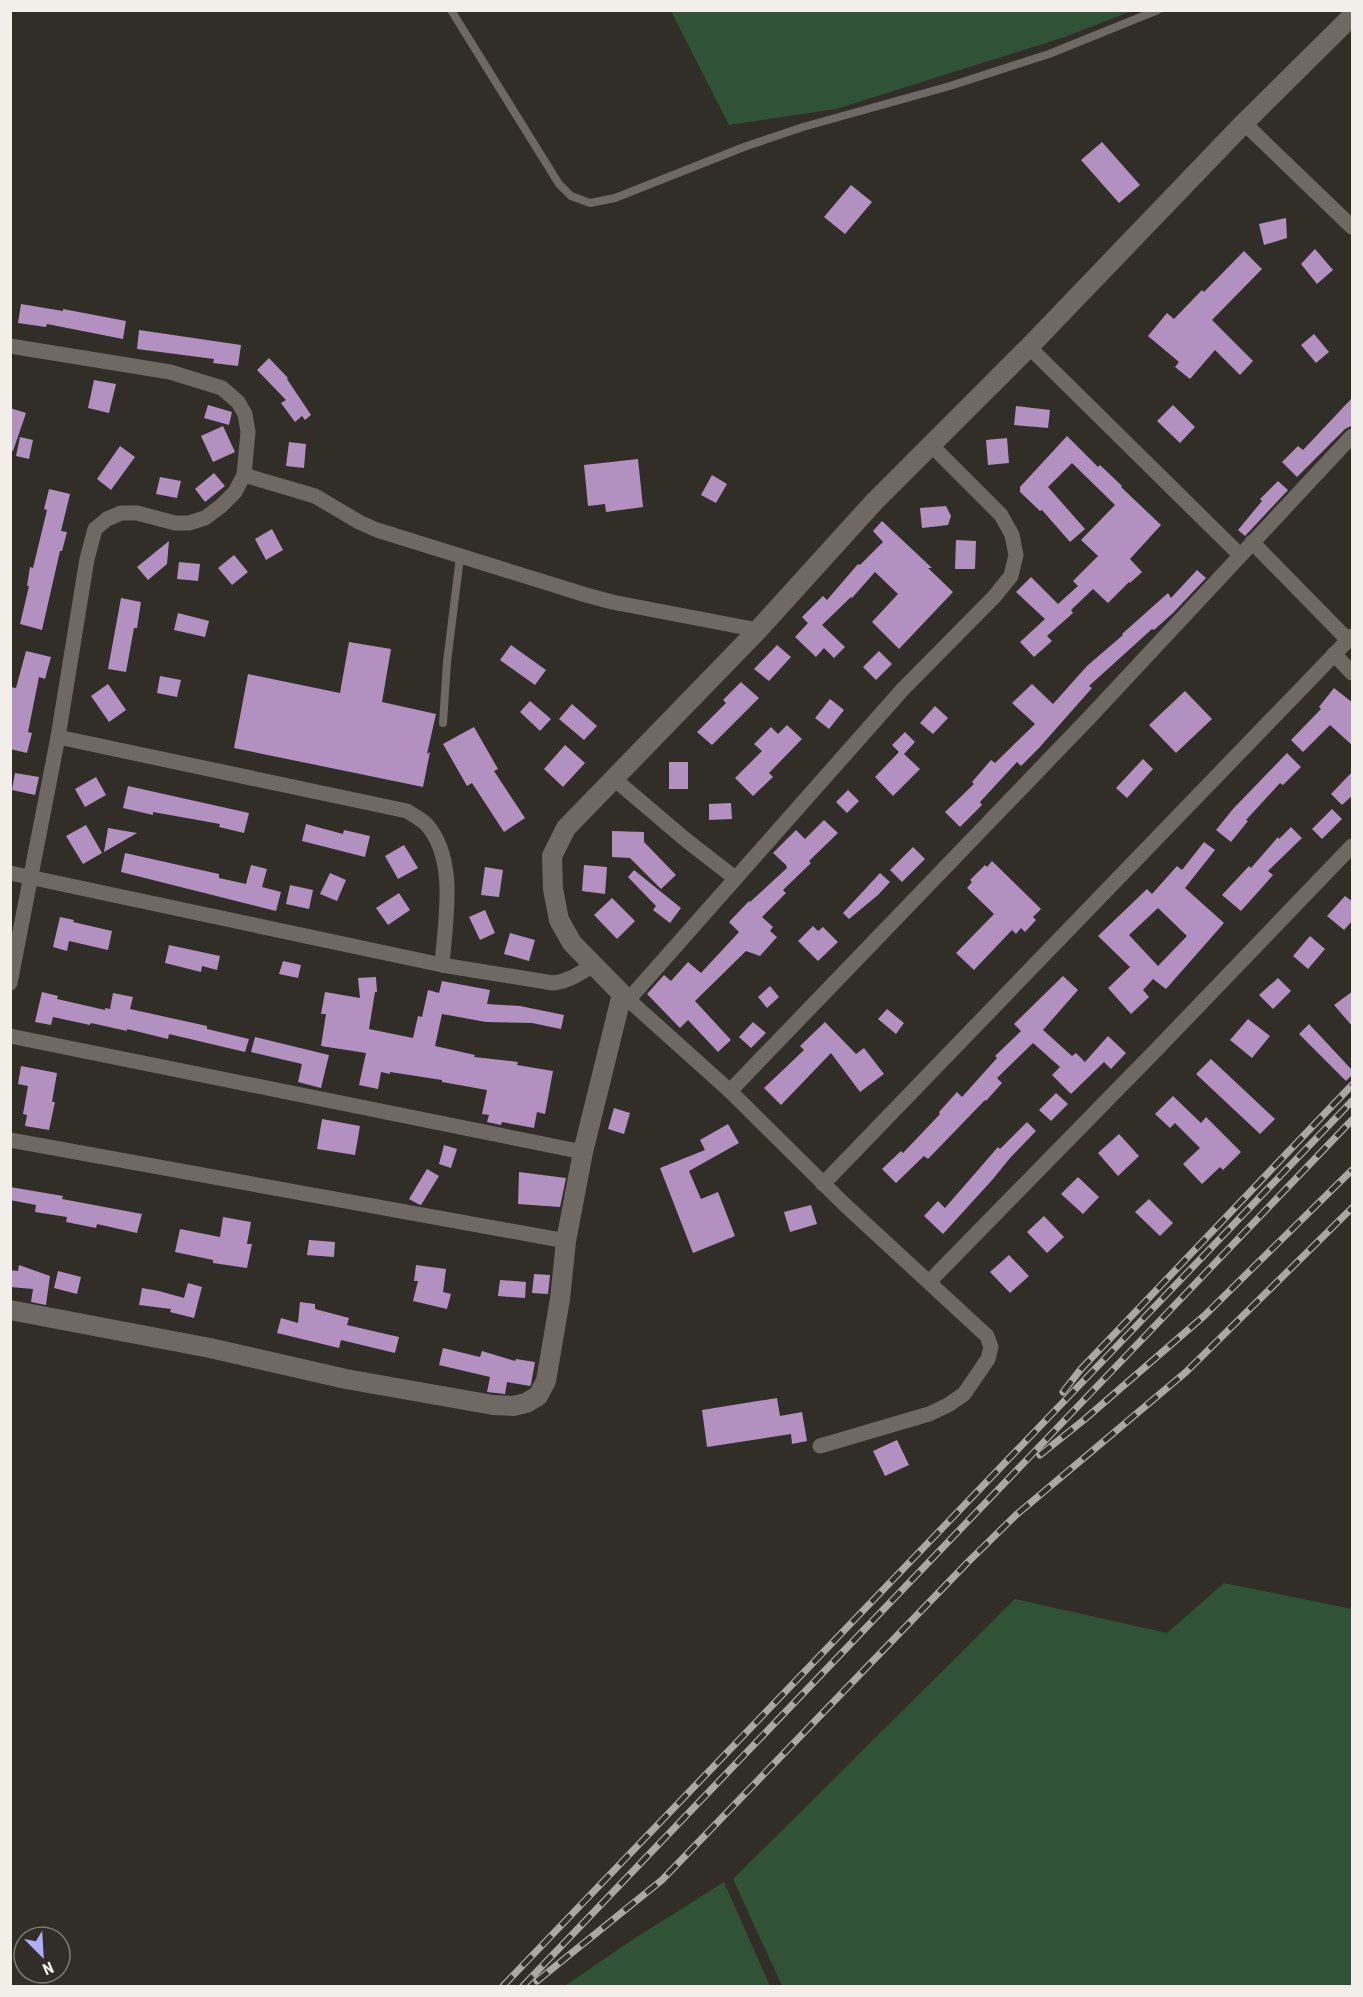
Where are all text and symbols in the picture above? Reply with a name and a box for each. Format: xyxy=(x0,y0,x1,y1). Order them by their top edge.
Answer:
north arrow xyxy=(12,1925,72,1985)
text: N xyxy=(40,1958,56,1979)

